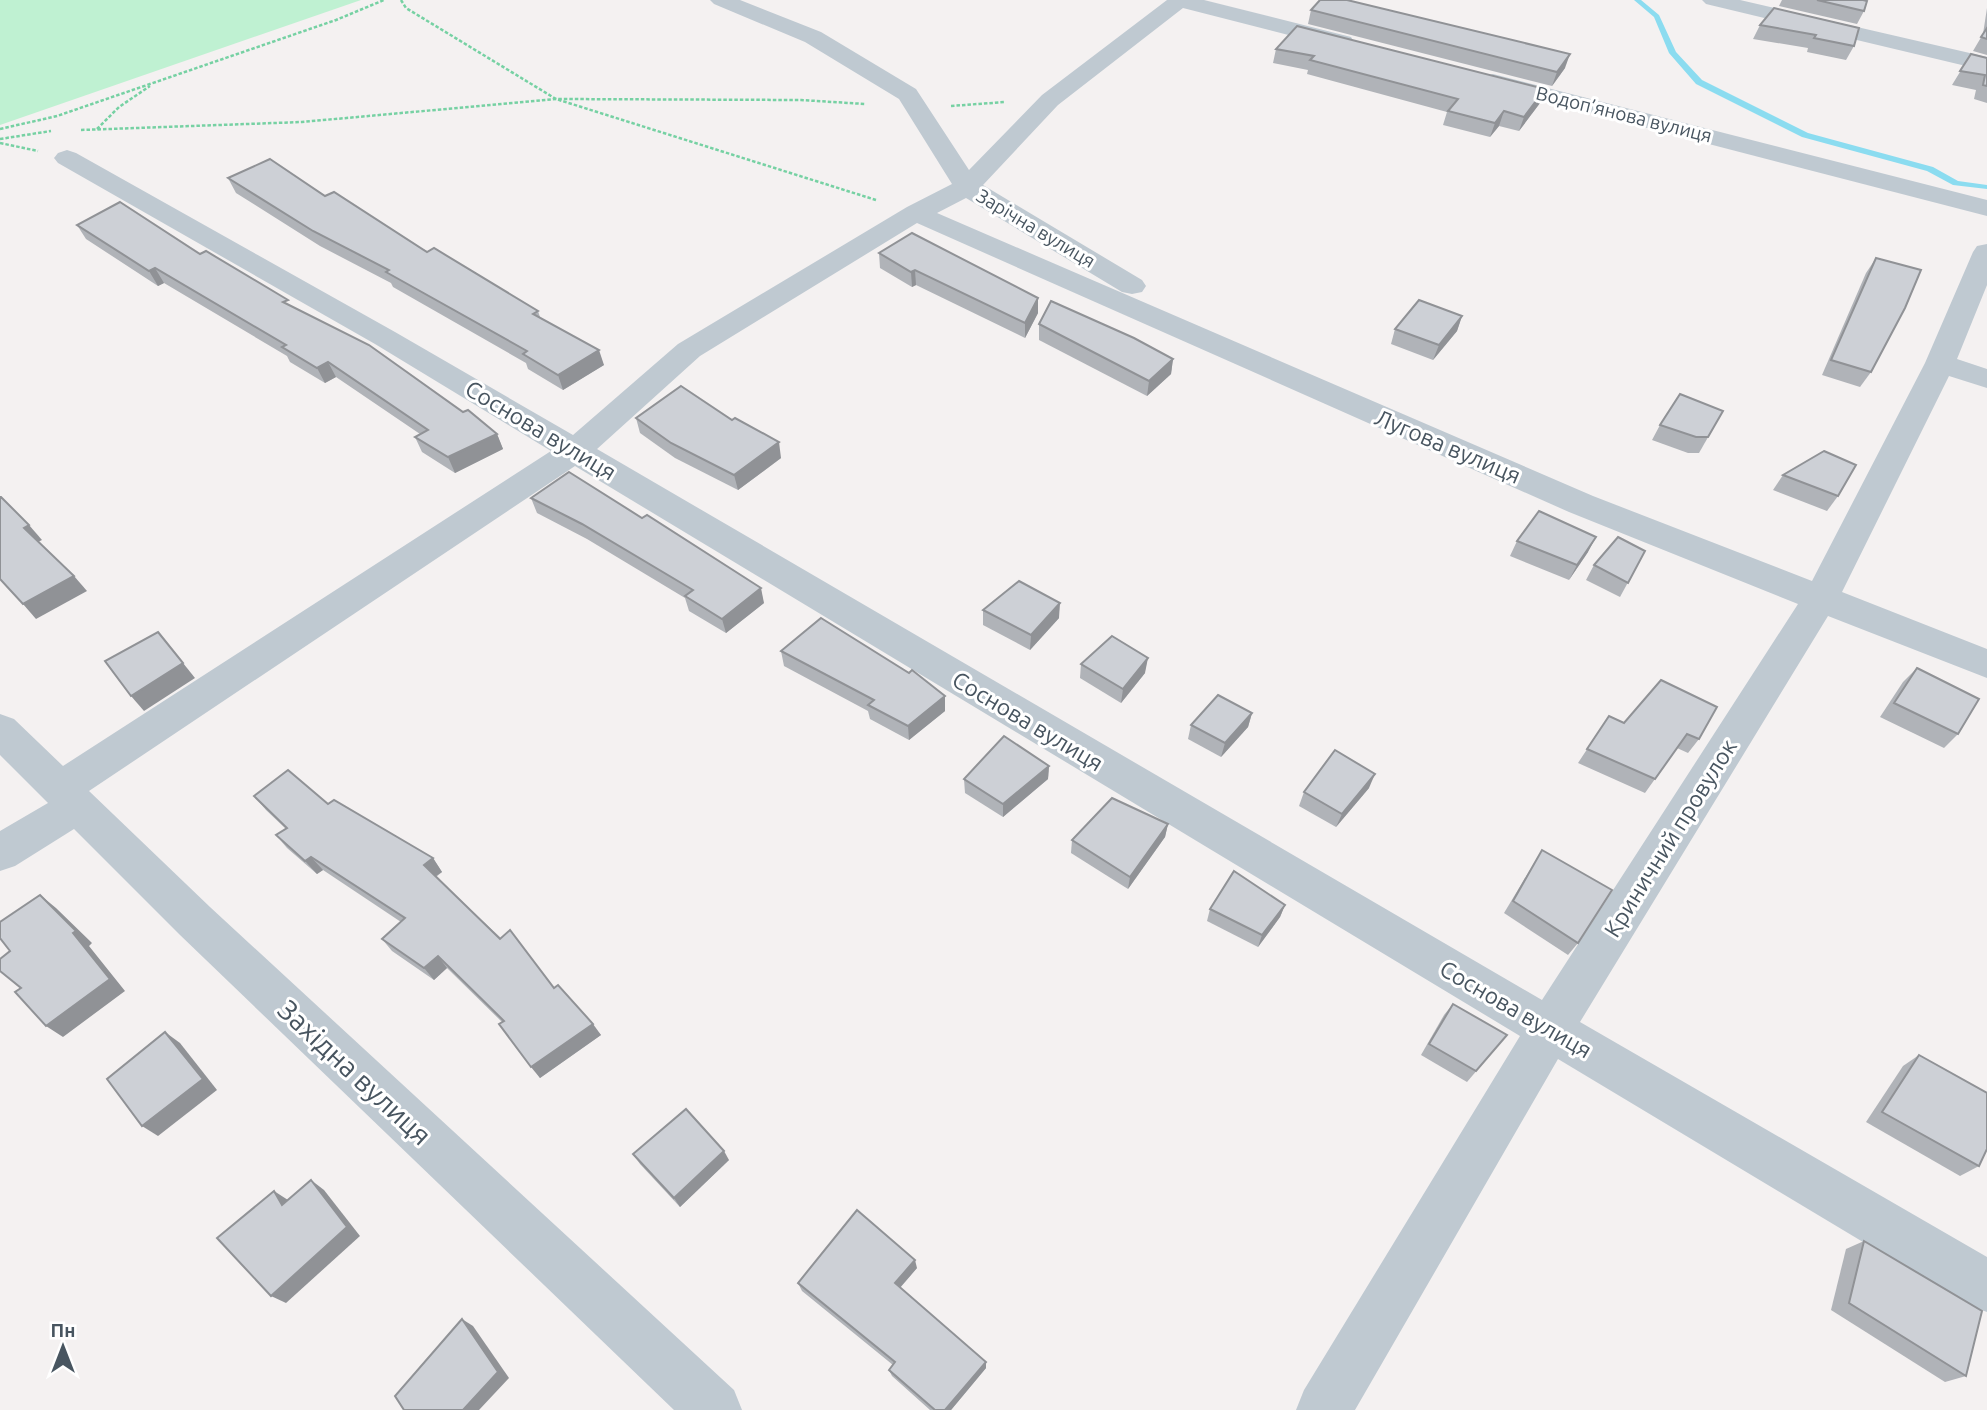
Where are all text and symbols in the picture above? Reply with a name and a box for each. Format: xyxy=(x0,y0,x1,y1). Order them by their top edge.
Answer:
street label: Водоп’янова вулиця xyxy=(1534,81,1714,147)
street label: Зарічна вулиця xyxy=(973,184,1099,272)
street label: Соснова вулиця xyxy=(461,375,621,485)
street label: Лугова вулиця xyxy=(1371,404,1525,488)
street label: Соснова вулиця xyxy=(948,666,1108,776)
street label: Криничний провулок xyxy=(1599,734,1741,941)
street label: Соснова вулиця xyxy=(1436,955,1596,1063)
street label: Західна вулиця xyxy=(272,993,438,1151)
north arrow xyxy=(28,1312,98,1382)
text: Пн xyxy=(51,1319,75,1341)

